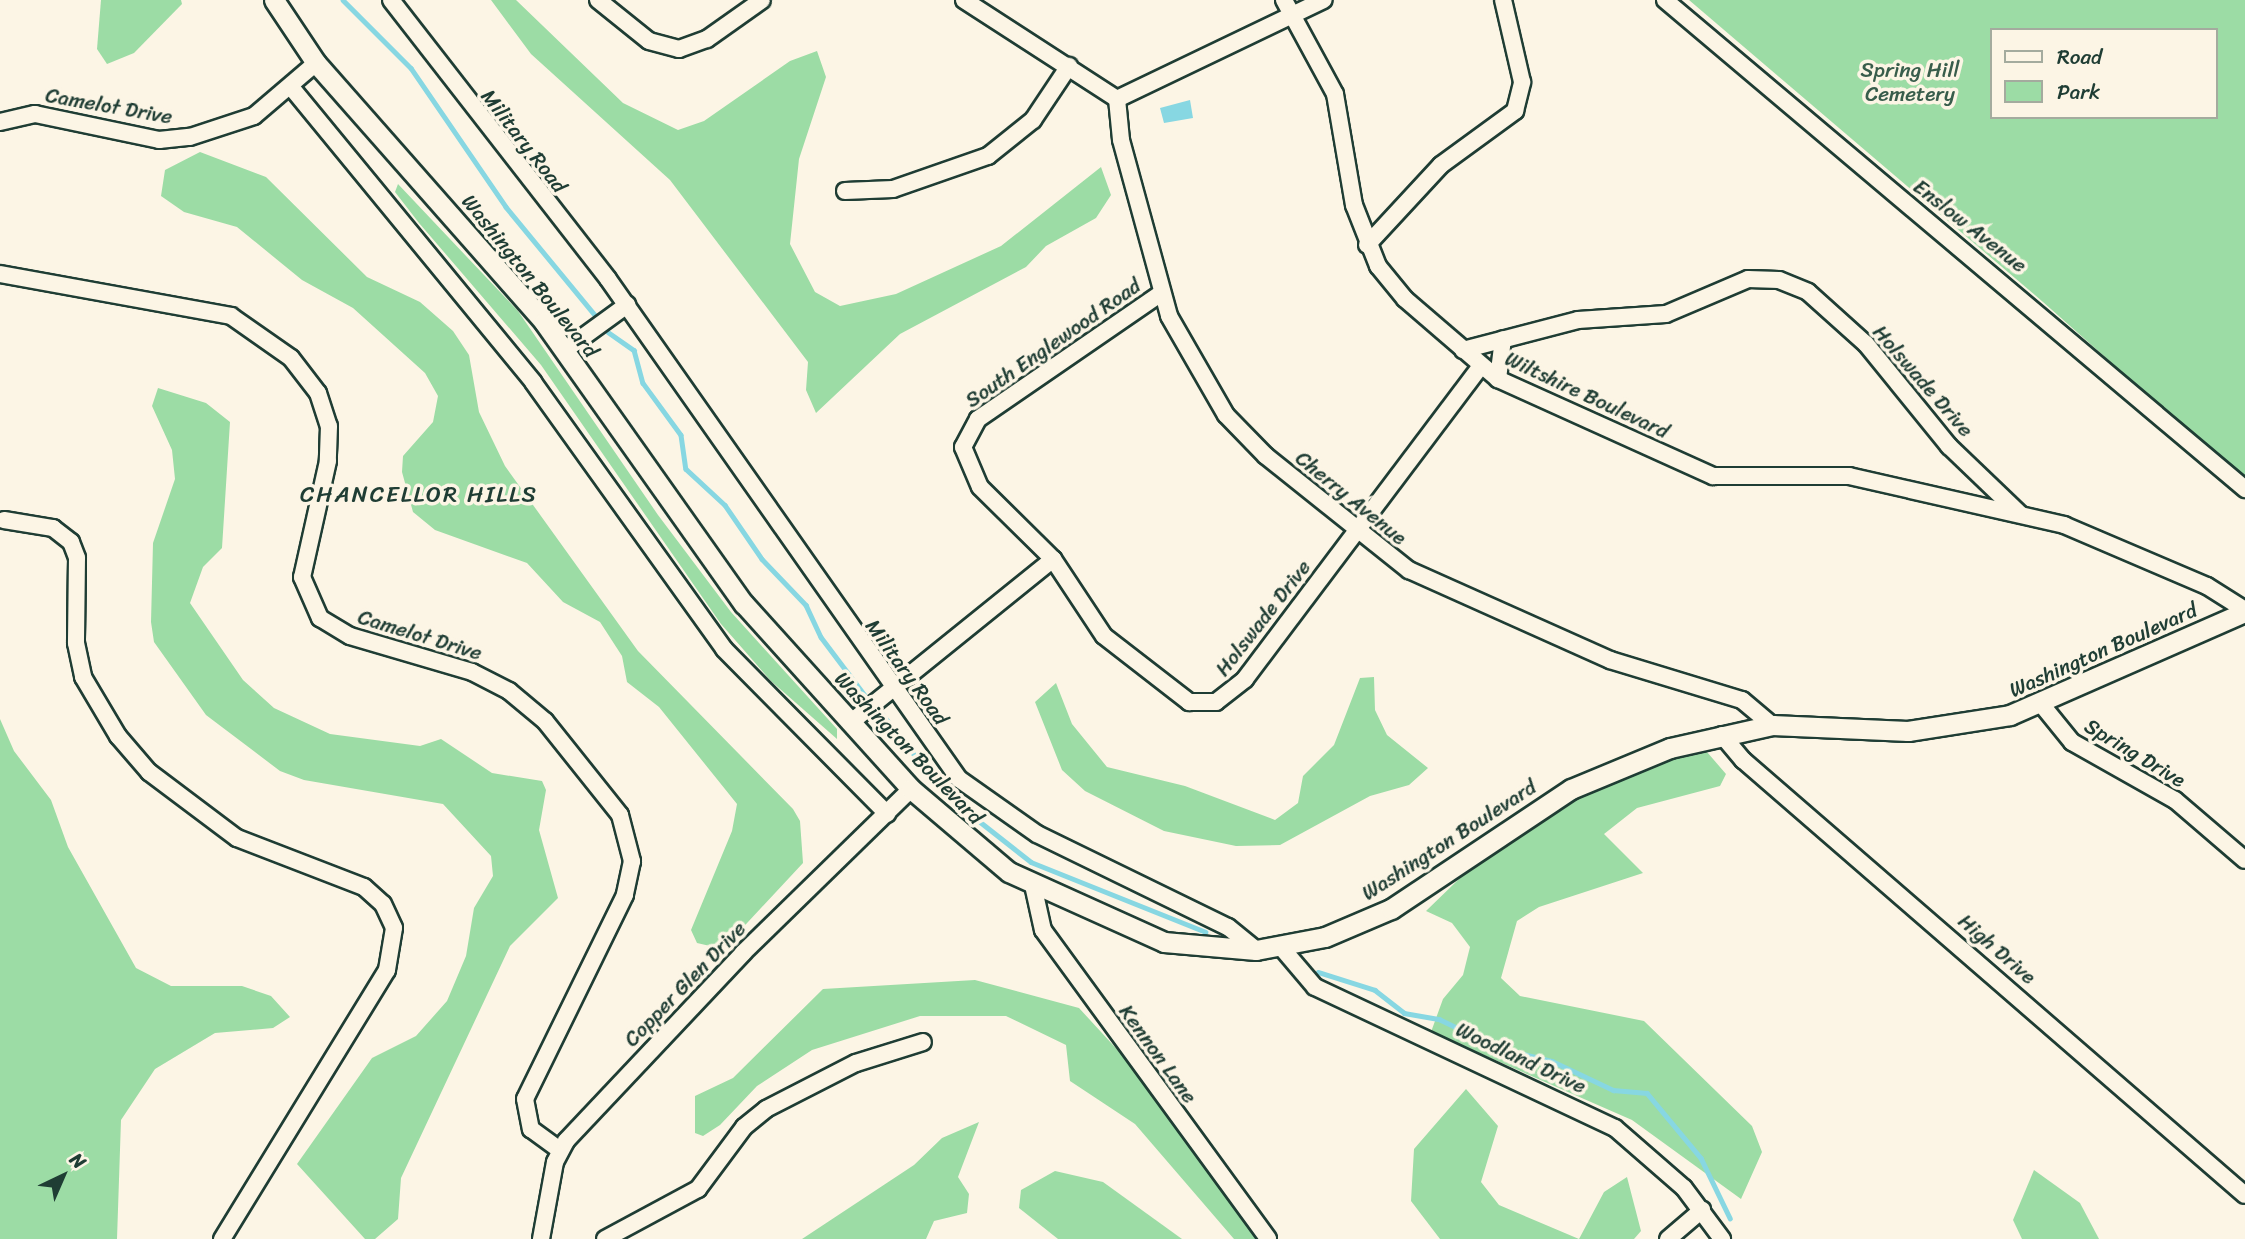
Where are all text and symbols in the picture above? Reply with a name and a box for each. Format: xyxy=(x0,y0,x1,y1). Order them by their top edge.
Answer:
legend xyxy=(1990,28,2217,119)
text: Road xyxy=(2057,38,2102,76)
park label: Spring Hill Cemetery xyxy=(1861,57,1959,107)
text: Park xyxy=(2057,73,2100,111)
street label: Camelot Drive xyxy=(44,82,174,130)
street label: Military Road xyxy=(476,84,572,198)
street label: Enslow Avenue xyxy=(1909,174,2031,278)
street label: Washington Boulevard xyxy=(456,189,604,363)
street label: South Englewood Road xyxy=(960,273,1146,413)
street label: Holswade Drive xyxy=(1867,320,1979,442)
street label: Wiltshire Boulevard xyxy=(1501,346,1673,444)
street label: Cherry Avenue xyxy=(1290,446,1412,550)
district label: CHANCELLOR HILLS xyxy=(302,481,536,509)
street label: Holswade Drive xyxy=(1210,555,1316,681)
street label: Washington Boulevard xyxy=(2005,597,2201,703)
street label: Camelot Drive xyxy=(355,604,485,666)
street label: Military Road xyxy=(860,614,954,730)
street label: Washington Boulevard xyxy=(829,666,989,830)
street label: Spring Drive xyxy=(2080,713,2190,793)
street label: Washington Boulevard xyxy=(1357,774,1541,906)
street label: High Drive xyxy=(1953,908,2041,990)
street label: Copper Glen Drive xyxy=(619,916,751,1052)
street label: Kennon Lane xyxy=(1114,1000,1202,1108)
street label: Woodland Drive xyxy=(1452,1017,1590,1099)
north arrow xyxy=(28,1141,98,1211)
text: N xyxy=(62,1144,94,1177)

